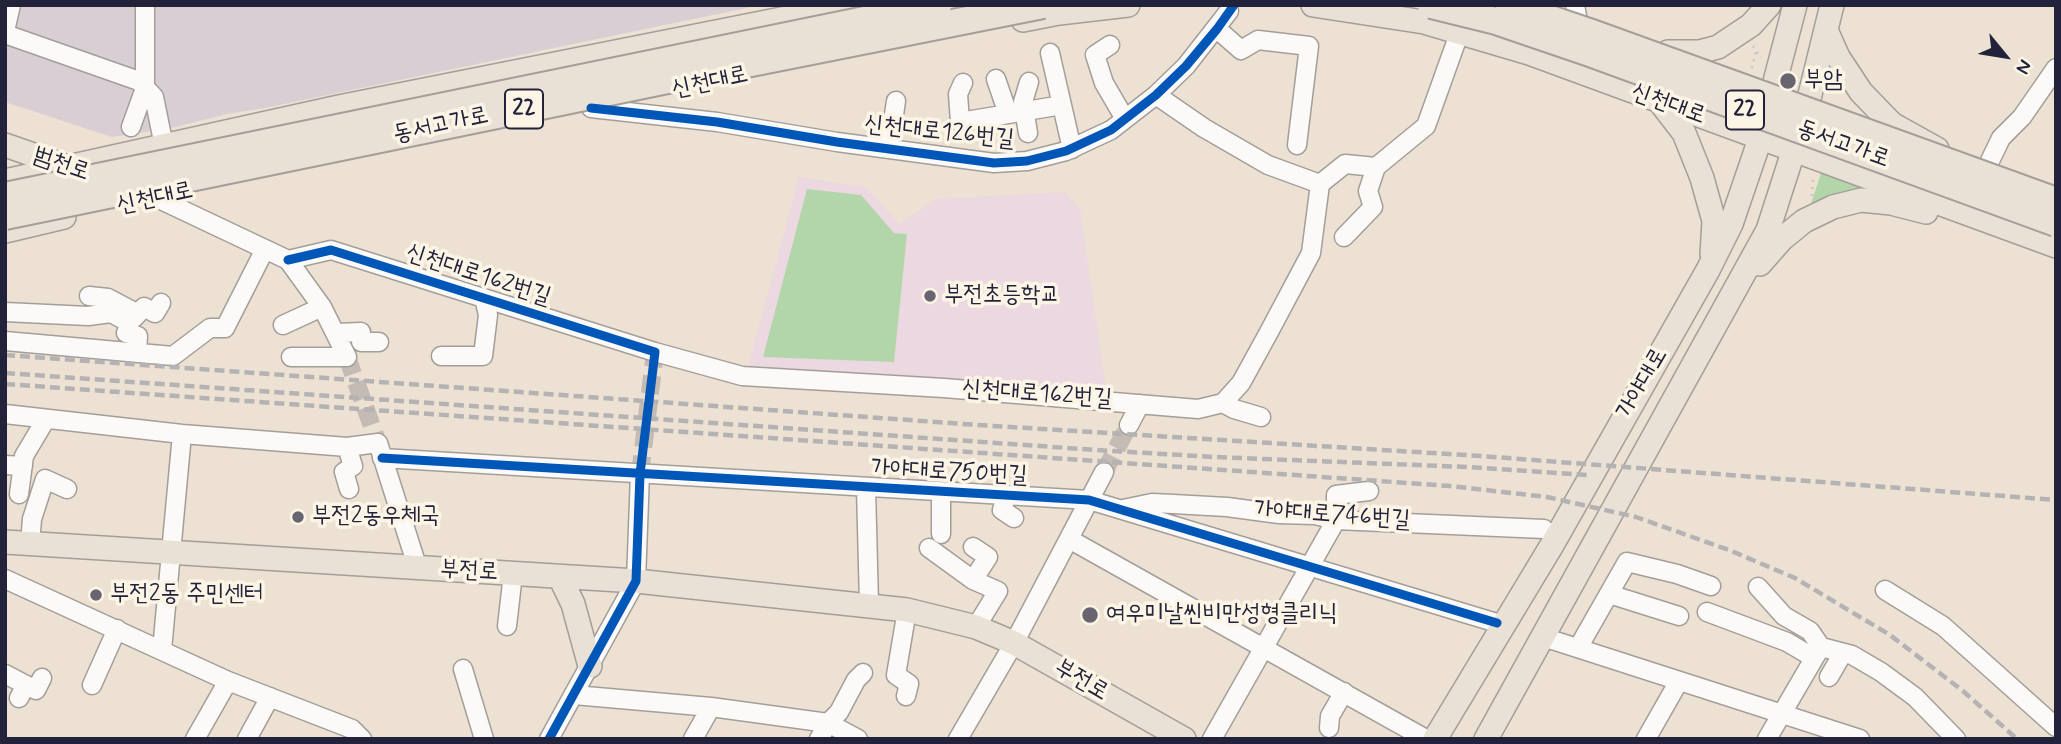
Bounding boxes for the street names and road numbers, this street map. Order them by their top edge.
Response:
street label: 신천대로 [669,61,751,105]
street label: 신천대로 [1627,78,1709,132]
road number: 22 [505,90,543,128]
road number: 22 [1726,90,1764,130]
street label: 동서고가로 [391,102,491,150]
street label: 신천대로126번길 [863,111,1015,155]
street label: 동서고가로 [1793,115,1893,175]
street label: 범천로 [29,142,93,188]
street label: 신천대로 [114,177,196,221]
street label: 신천대로162번길 [402,239,554,313]
street label: 가야대로 [1611,343,1675,425]
street label: 신천대로162번길 [961,375,1113,415]
street label: 가야대로750번길 [870,455,1028,491]
street label: 가야대로746번길 [1253,496,1411,536]
street label: 부전로 [439,556,499,588]
street label: 부전로 [1049,654,1113,708]

